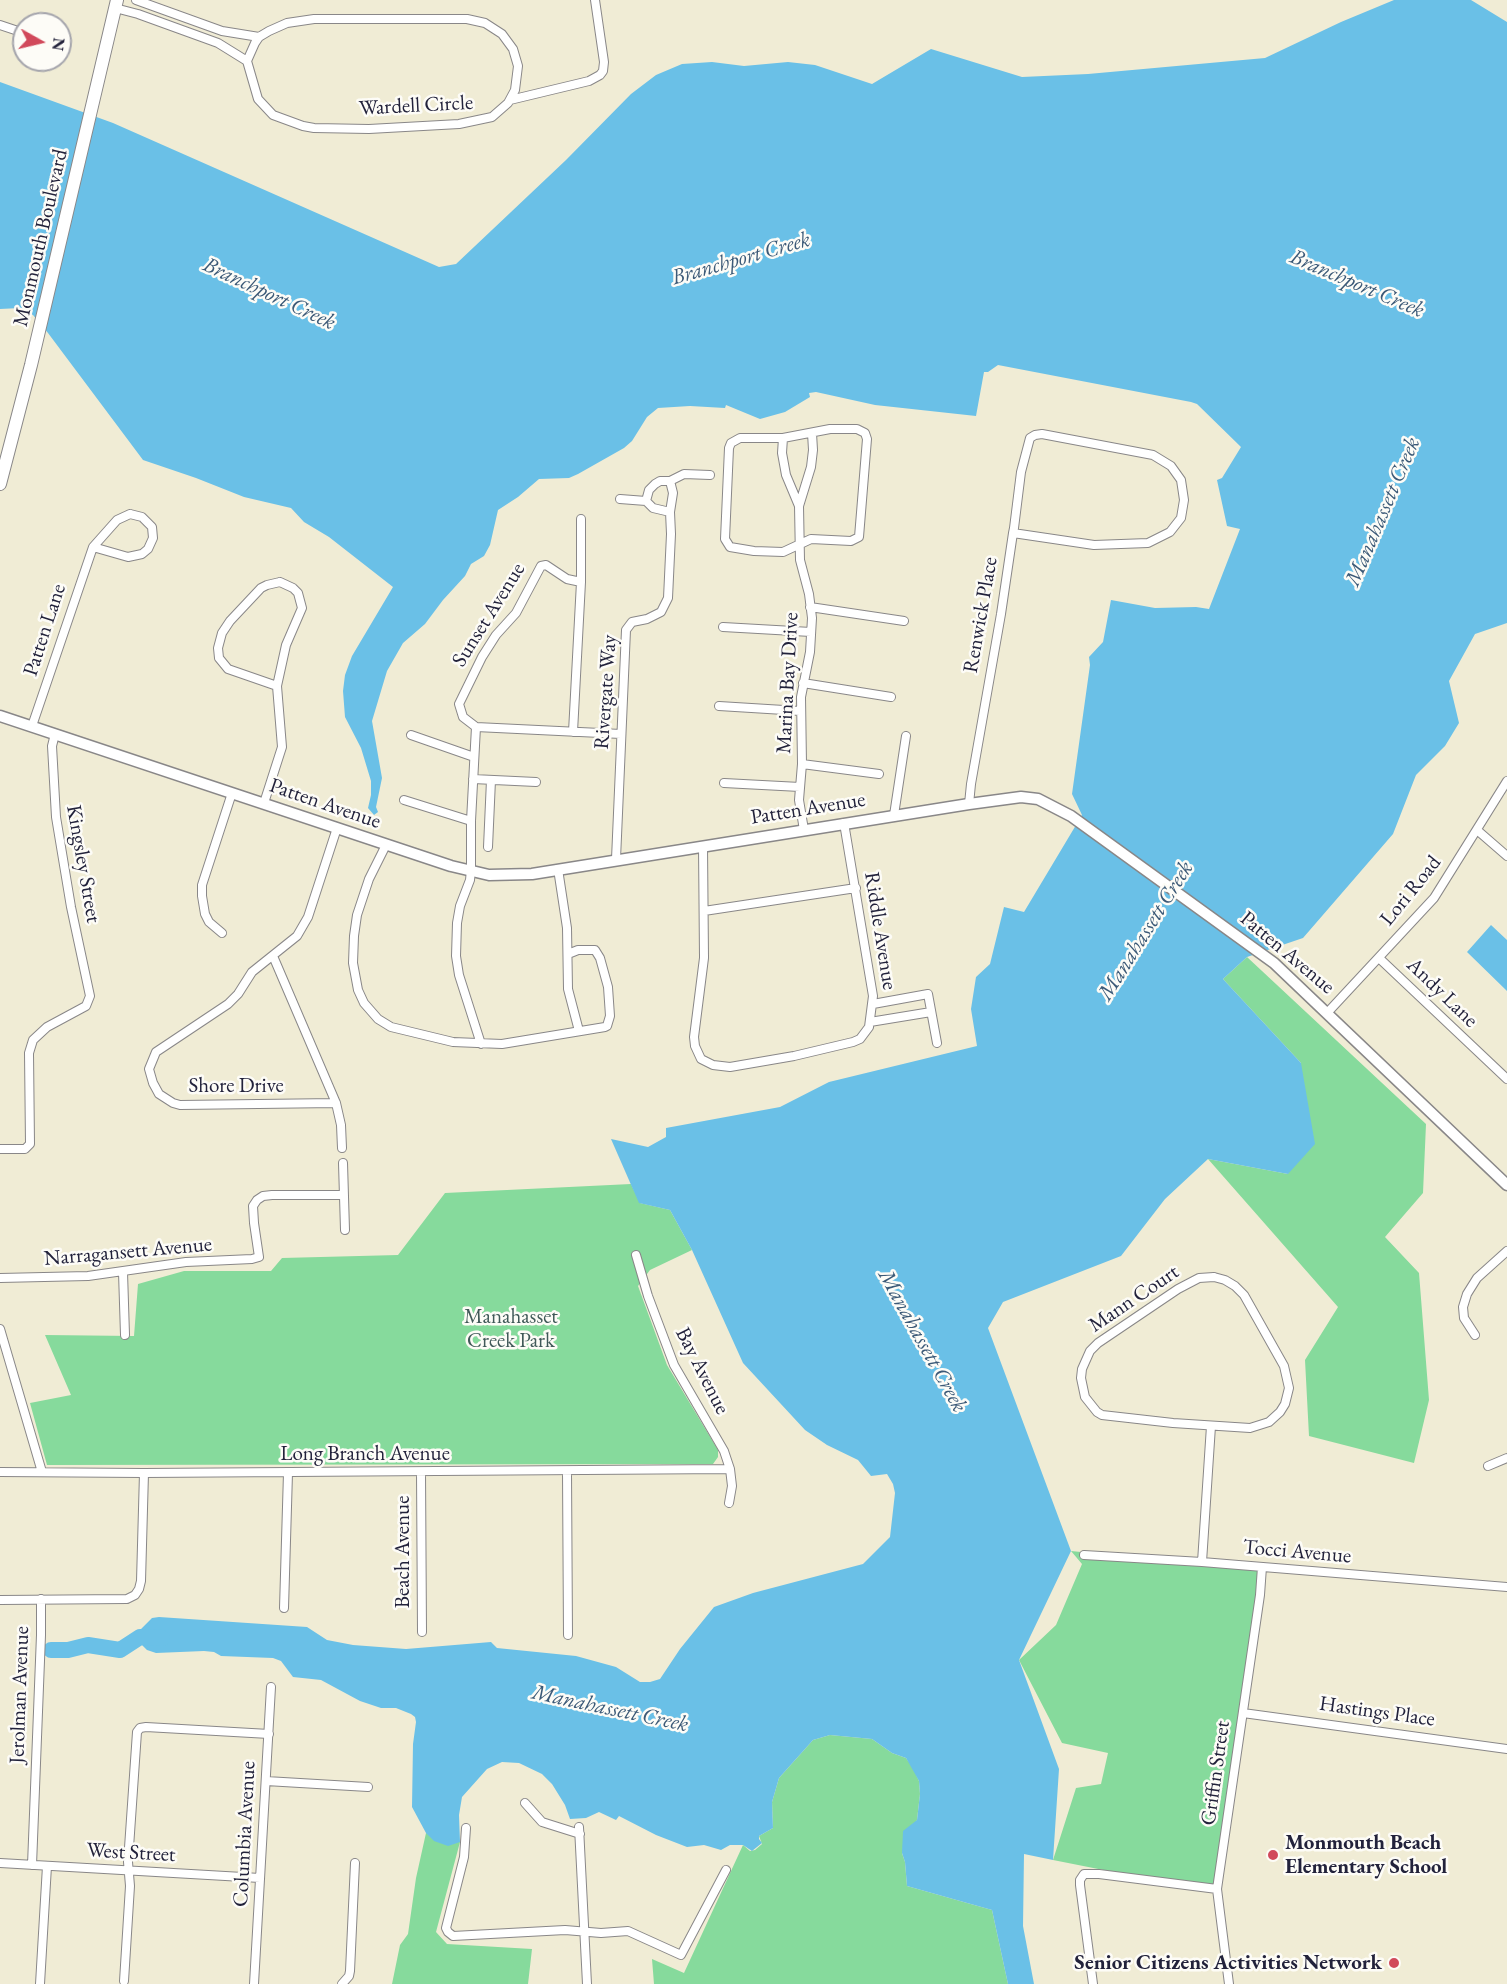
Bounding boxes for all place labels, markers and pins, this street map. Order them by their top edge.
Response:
place label: Monmouth Beach Elementary School [1285,1830,1447,1880]
marker: Monmouth Beach Elementary School [1266,1848,1280,1862]
place label: Senior Citizens Activities Network [1074,1950,1382,1976]
marker: Senior Citizens Activities Network [1387,1956,1401,1970]

